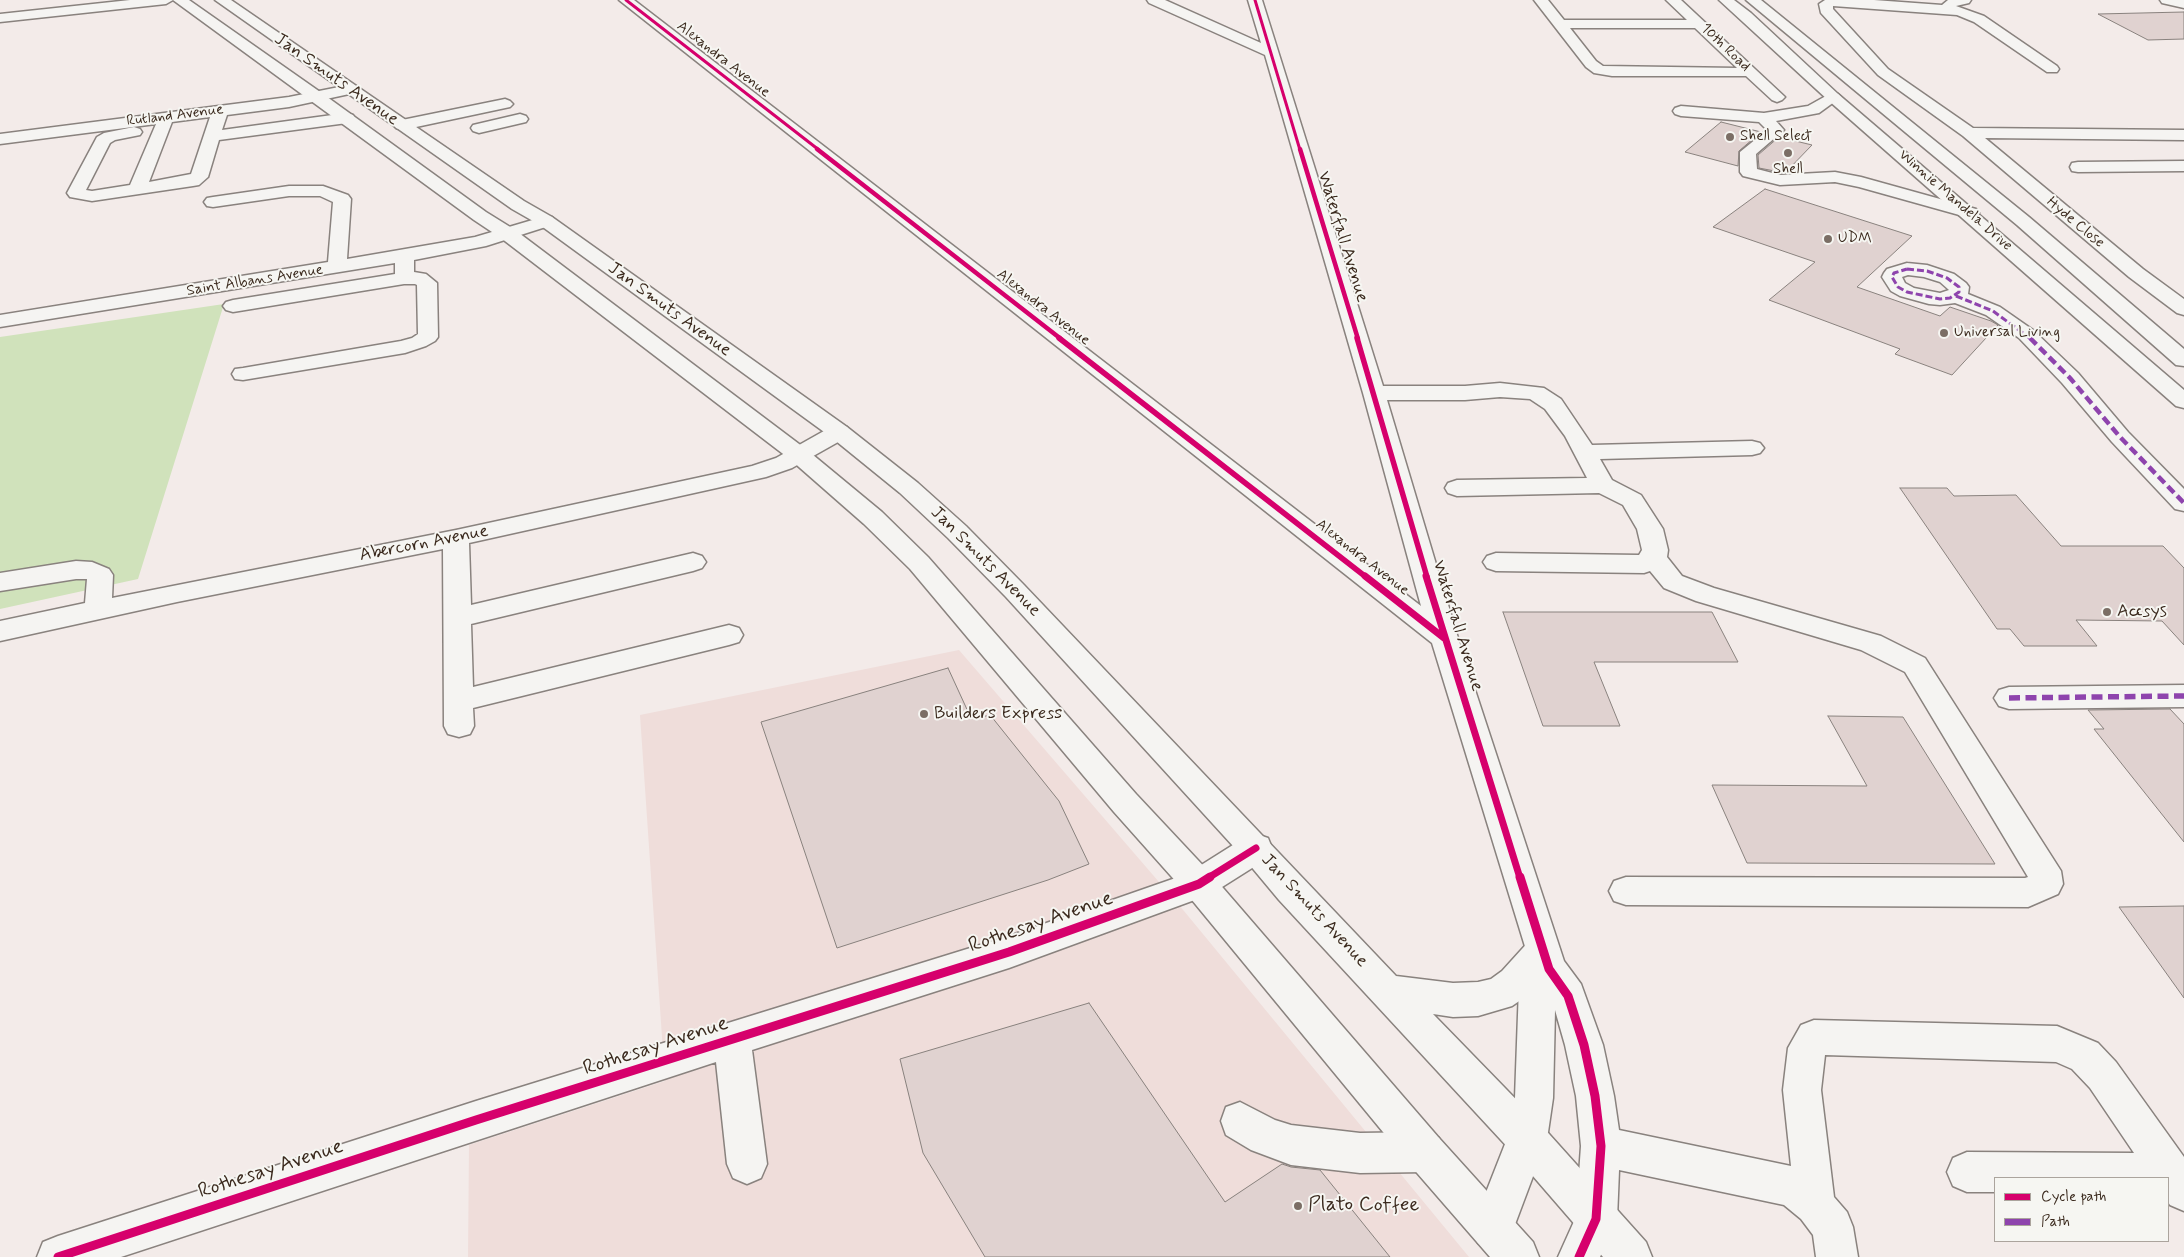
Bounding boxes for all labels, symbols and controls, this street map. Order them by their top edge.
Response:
street label: Alexandra Avenue [673,18,773,102]
street label: 10th Road [1696,20,1754,76]
street label: Jan Smuts Avenue [270,29,402,131]
street label: Rutland Avenue [126,101,224,131]
place label: Shell Select [1740,128,1812,146]
marker: Shell Select [1724,131,1736,143]
marker: Shell [1782,147,1794,159]
street label: Winnie Mandela Drive [1894,147,2016,255]
place label: Shell [1773,161,1803,179]
street label: Waterfall Avenue [1312,169,1372,305]
street label: Hyde Close [2042,194,2108,252]
place label: UDM [1838,230,1872,248]
marker: UDM [1822,233,1834,245]
street label: Jan Smuts Avenue [603,258,735,362]
street label: Saint Albans Avenue [185,261,325,301]
street label: Alexandra Avenue [993,266,1093,350]
place label: Universal Living [1954,324,2060,342]
marker: Universal Living [1938,327,1950,339]
street label: Jan Smuts Avenue [925,502,1045,622]
street label: Alexandra Avenue [1312,516,1412,600]
street label: Abercorn Avenue [358,521,490,567]
street label: Waterfall Avenue [1427,558,1487,694]
place label: Accsys [2117,601,2167,623]
marker: Accsys [2101,606,2113,618]
place label: Builders Express [934,703,1062,725]
marker: Builders Express [918,708,930,720]
street label: Jan Smuts Avenue [1256,850,1372,972]
street label: Rothesay Avenue [966,887,1116,959]
street label: Rothesay Avenue [580,1012,732,1082]
street label: Rothesay Avenue [195,1135,347,1205]
legend [1994,1177,2169,1242]
text: Cycle path [2041,1187,2106,1207]
place label: Plato Coffee [1308,1193,1419,1219]
marker: Plato Coffee [1292,1200,1304,1212]
text: Path [2041,1212,2070,1232]

